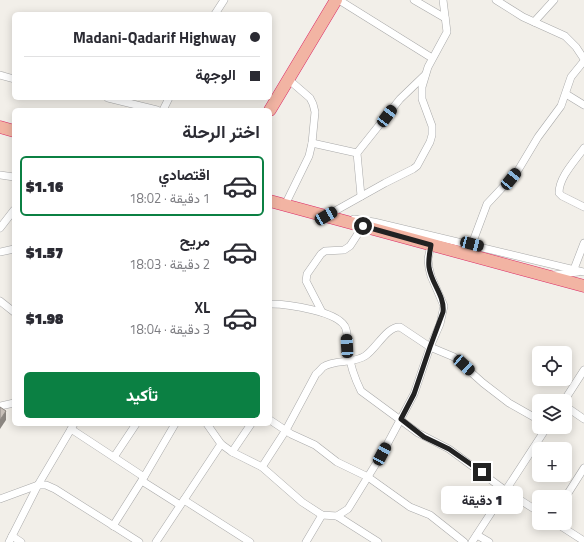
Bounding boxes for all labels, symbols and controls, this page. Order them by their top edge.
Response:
text: Madani-Qadarif Highway [73,26,236,49]
text: الوجهة [195,63,236,86]
car [375,103,399,129]
text: اختر الرحلة [182,118,260,145]
text: اقتصادي [158,163,210,186]
car [499,166,523,192]
icon: car [222,168,258,204]
text: $1.16 [26,175,63,198]
text: 1 دقيقة · 18:02 [129,188,210,208]
car [313,205,339,227]
route start [354,217,372,235]
text: مريح [180,229,210,252]
icon: car [222,234,258,270]
car [459,235,485,253]
text: $1.57 [26,241,63,264]
text: 2 دقيقة · 18:03 [129,254,210,274]
text: XL [194,296,210,319]
icon: car [222,300,258,336]
text: $1.98 [26,307,63,330]
text: 3 دقيقة · 18:04 [129,319,210,339]
car [340,334,354,358]
map controls [532,346,572,530]
button: locate [532,346,572,386]
car [451,353,477,377]
button: تأكيد [24,372,260,418]
button: layers [532,394,572,434]
car [371,441,393,467]
button: + [532,442,572,482]
route end [473,463,491,481]
callout: 1 دقيقة [441,486,523,514]
text: 1 دقيقة [462,490,502,510]
button: − [532,490,572,530]

